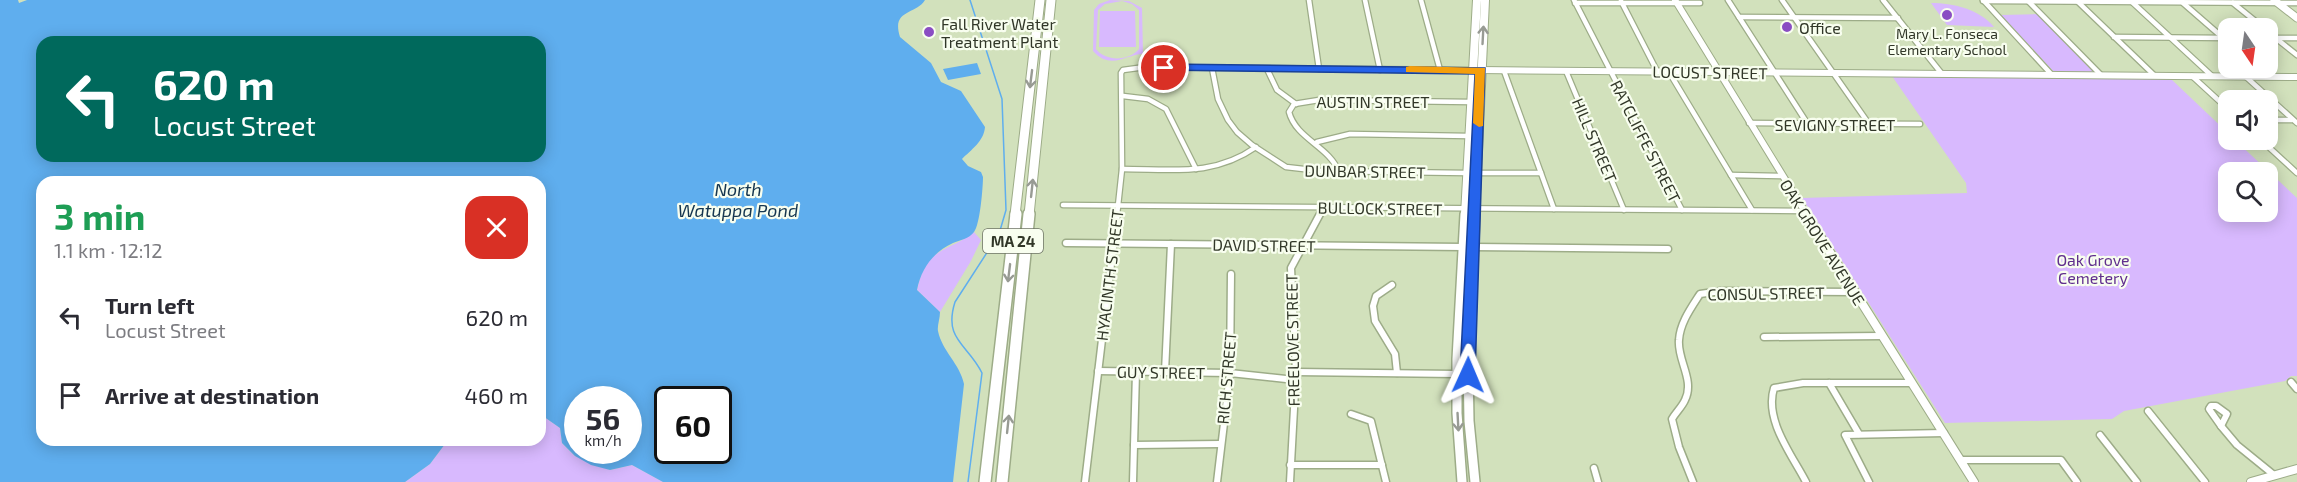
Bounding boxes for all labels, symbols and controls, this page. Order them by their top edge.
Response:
marker: Mary L. Fonseca Elementary School [1940,8,1954,22]
place label: Fall River Water Treatment Plant [941,14,1058,51]
place label: Office [1799,18,1841,37]
north arrow [2218,18,2278,78]
map controls [2218,18,2278,222]
marker: Office [1780,20,1794,34]
marker: Fall River Water Treatment Plant [922,25,936,39]
place label: Mary L. Fonseca Elementary School [1887,25,2007,58]
one-way arrow [1478,26,1489,46]
pin [1138,42,1189,93]
icon: arrive [1147,51,1180,84]
text: 620 m [153,58,275,108]
icon: left [54,60,132,138]
street label: LOCUST STREET [1652,61,1768,83]
one-way arrow [1025,69,1036,88]
street label: RATCLIFFE STREET [1607,77,1685,205]
button: sound [2218,90,2278,150]
street label: AUSTIN STREET [1316,92,1430,111]
street label: HILL STREET [1569,95,1621,185]
text: Locust Street [153,109,316,141]
street label: SEVIGNY STREET [1775,115,1895,134]
street label: DUNBAR STREET [1304,160,1426,182]
button: search [2218,162,2278,222]
street label: OAK GROVE AVENUE [1777,176,1869,308]
water label: North Watuppa Pond [678,178,798,221]
one-way arrow [1027,179,1038,198]
text: 3 min [54,194,145,237]
button: close [465,196,528,259]
street label: BULLOCK STREET [1317,197,1443,219]
street label: HYACINTH STREET [1092,208,1126,342]
road number: MA 24 [983,229,1043,253]
street label: DAVID STREET [1212,235,1316,255]
text: 1.1 km · 12:12 [54,238,163,262]
park label: Oak Grove Cemetery [2056,250,2130,287]
one-way arrow [1003,262,1014,282]
street label: FREELOVE STREET [1281,274,1303,406]
street label: CONSUL STREET [1707,282,1825,304]
text: Turn left [105,292,194,318]
icon: left [54,301,87,334]
text: 620 m [466,304,528,330]
text: Locust Street [105,318,226,342]
street label: RICH STREET [1212,331,1240,425]
position arrow [1436,343,1500,407]
street label: GUY STREET [1117,362,1205,382]
icon: arrive [54,379,87,412]
text: Arrive at destination [105,382,319,408]
text: 460 m [464,382,528,408]
speed limit sign: 60 [654,386,732,464]
text: 56 [586,400,620,436]
one-way arrow [1452,412,1463,432]
one-way arrow [1003,414,1014,434]
text: km/h [584,431,622,449]

